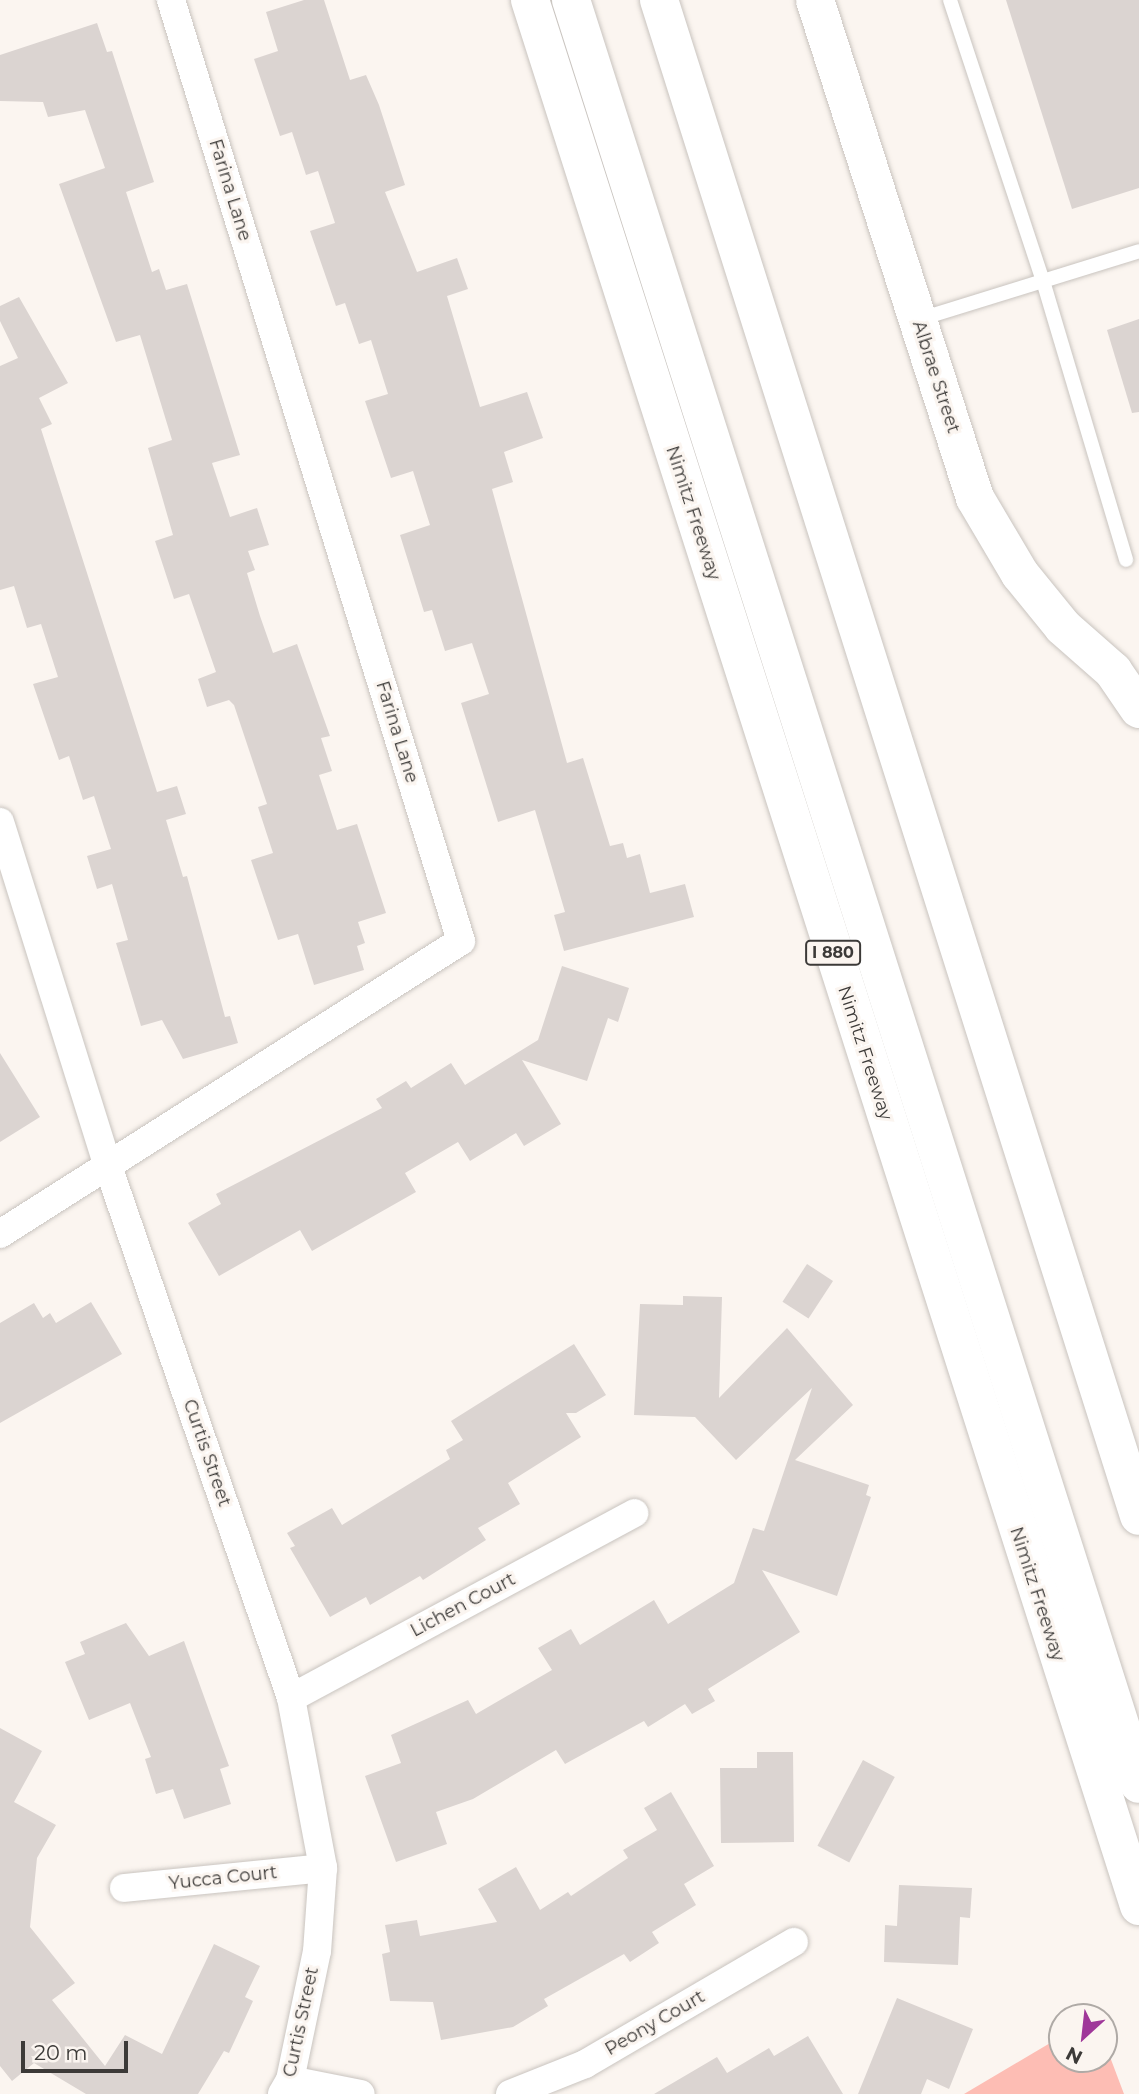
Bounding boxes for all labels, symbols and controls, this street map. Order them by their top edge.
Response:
street label: Farina Lane [204,136,256,244]
street label: Albrae Street [908,318,964,436]
street label: Nimitz Freeway [661,443,725,583]
street label: Farina Lane [371,678,423,786]
road number: I 880 [805,940,861,965]
street label: Nimitz Freeway [833,983,897,1123]
street label: Curtis Street [179,1396,235,1510]
street label: Nimitz Freeway [1005,1524,1069,1664]
street label: Lichen Court [407,1568,519,1642]
street label: Yucca Court [168,1862,278,1894]
street label: Curtis Street [279,1965,323,2079]
street label: Peony Court [601,1986,709,2060]
north arrow [1048,2003,1118,2073]
scale bar [24,2028,131,2072]
text: 20 m [34,2040,88,2065]
text: N [1062,2042,1086,2069]

